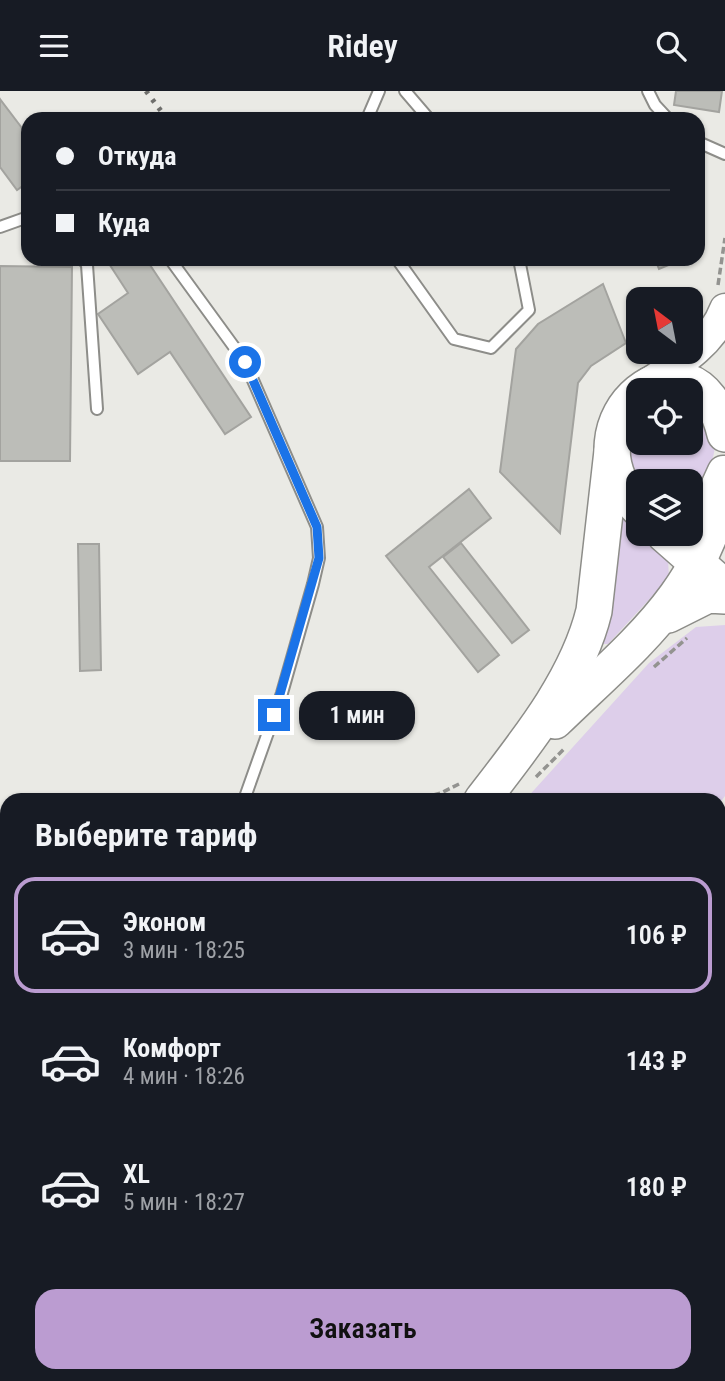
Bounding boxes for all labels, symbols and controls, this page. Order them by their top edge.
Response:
icon: menu [35,27,73,65]
text: Ridey [327,27,398,65]
icon: search [652,27,690,65]
text: Откуда [98,141,176,171]
text: Куда [98,208,150,238]
north arrow [626,287,704,364]
map controls [626,287,703,546]
route start [229,346,261,378]
button: locate [626,378,703,455]
button: layers [626,469,703,546]
callout: 1 мин [298,691,414,739]
route end [258,699,290,731]
text: 1 мин [329,702,385,729]
text: Выберите тариф [35,816,257,854]
icon: car [39,904,102,967]
text: Эконом [123,907,206,937]
text: 106 ₽ [626,920,687,950]
text: 3 мин · 18:25 [123,937,245,964]
icon: car [39,1030,102,1093]
text: Комфорт [123,1033,221,1063]
text: 143 ₽ [626,1046,687,1076]
text: 4 мин · 18:26 [123,1063,245,1090]
icon: car [39,1156,102,1219]
text: XL [123,1159,150,1189]
text: 180 ₽ [626,1172,687,1202]
text: 5 мин · 18:27 [123,1189,245,1216]
button: Заказать [35,1289,691,1369]

